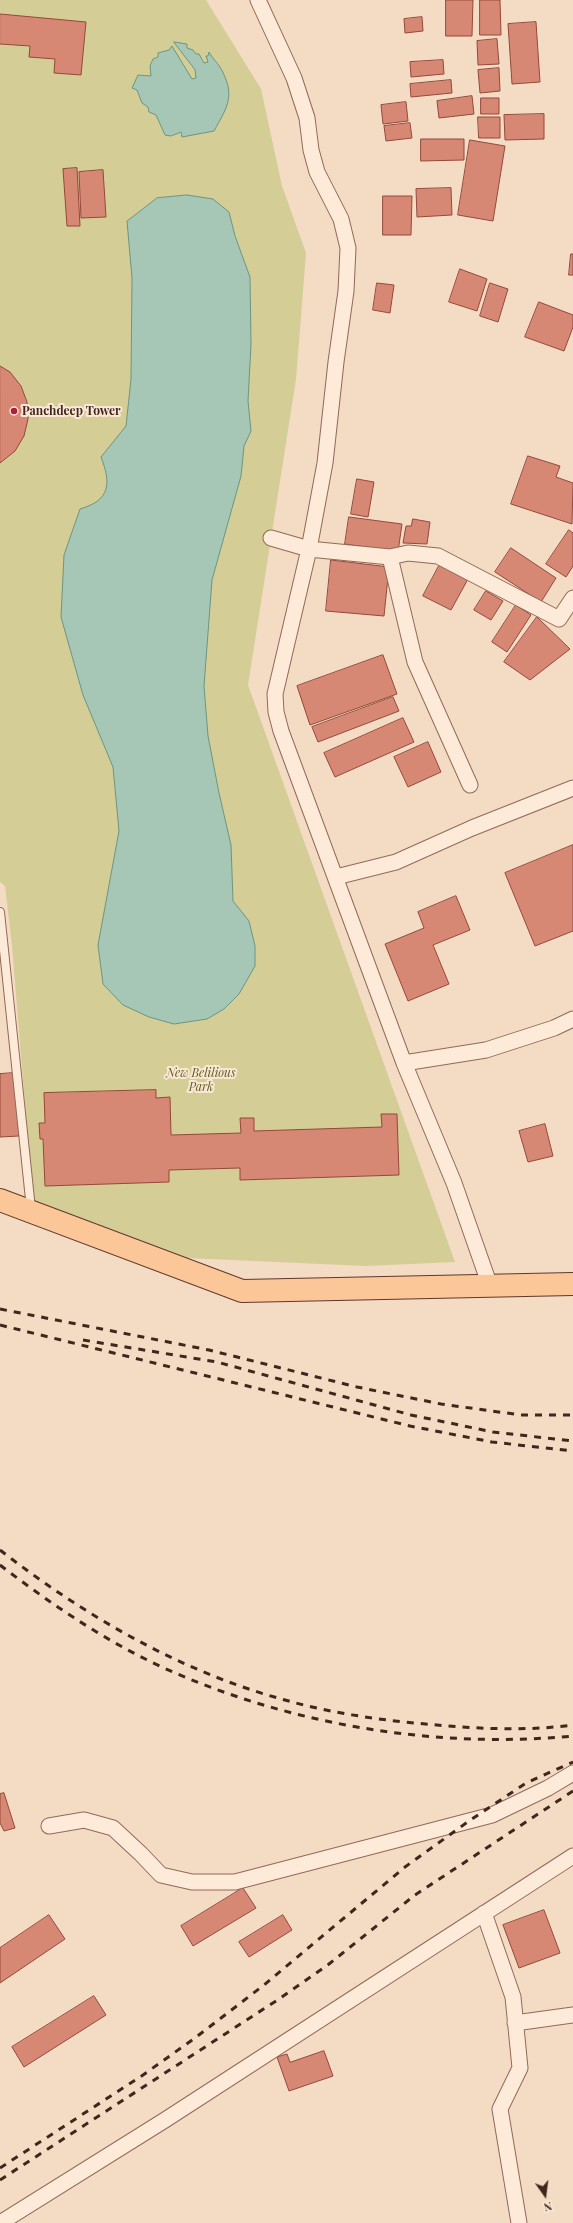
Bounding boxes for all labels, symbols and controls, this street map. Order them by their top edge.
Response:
place label: Panchdeep Tower [22,404,121,418]
marker: Panchdeep Tower [9,406,19,416]
park label: New Belilious Park [167,1066,235,1094]
north arrow [525,2175,565,2215]
text: N [542,2199,554,2215]

